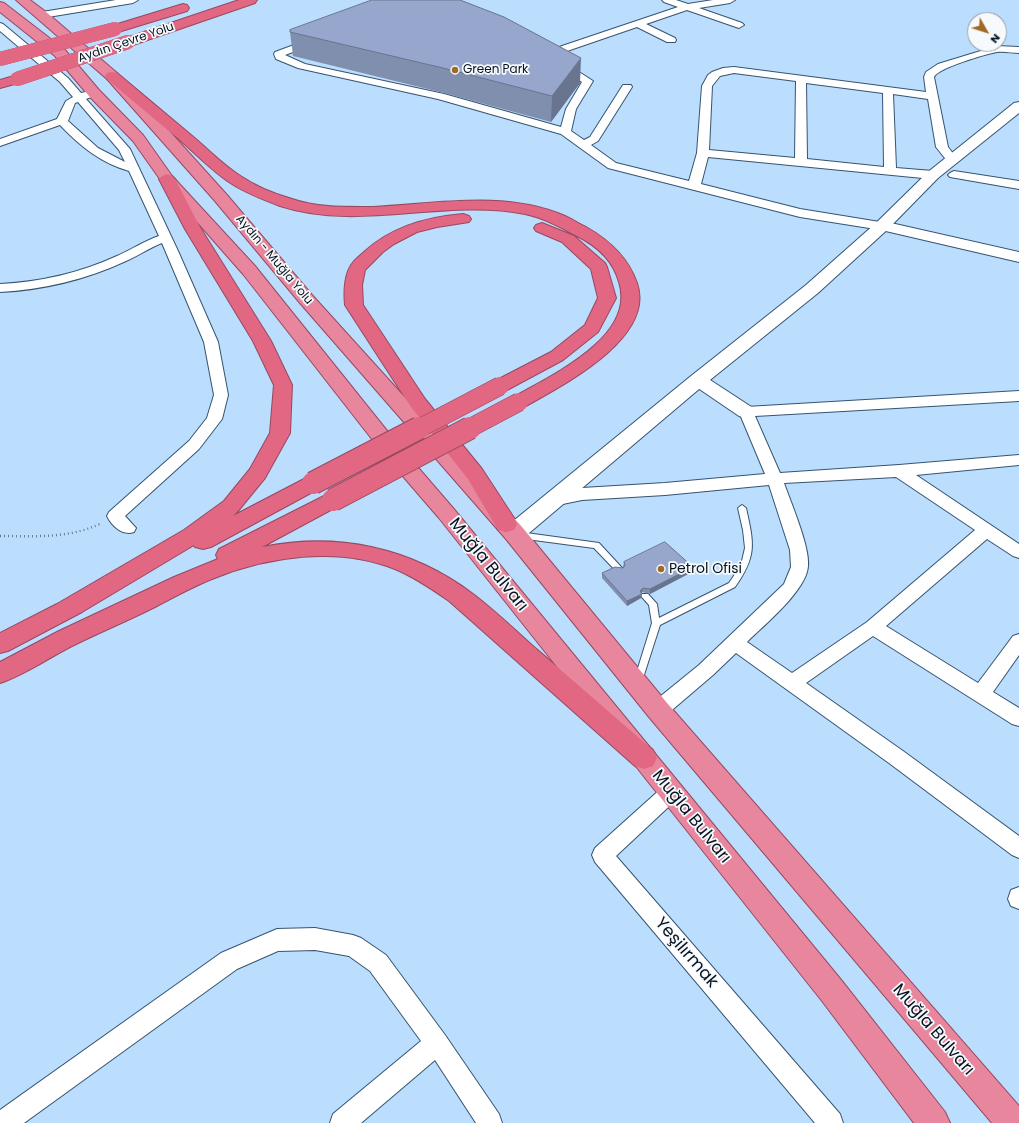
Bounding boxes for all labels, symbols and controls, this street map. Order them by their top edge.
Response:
north arrow [967,12,1007,52]
street label: Aydın Çevre Yolu [76,20,176,66]
text: N [987,31,1004,47]
place label: Green Park [463,63,528,77]
marker: Green Park [450,65,460,75]
street label: Aydın - Muğla Yolu [232,212,316,308]
street label: Muğla Bulvarı [444,514,532,616]
place label: Petrol Ofisi [669,561,742,577]
marker: Petrol Ofisi [656,564,666,574]
street label: Muğla Bulvarı [647,766,735,868]
street label: Yeşilırmak [650,914,722,992]
street label: Muğla Bulvarı [888,980,978,1080]

